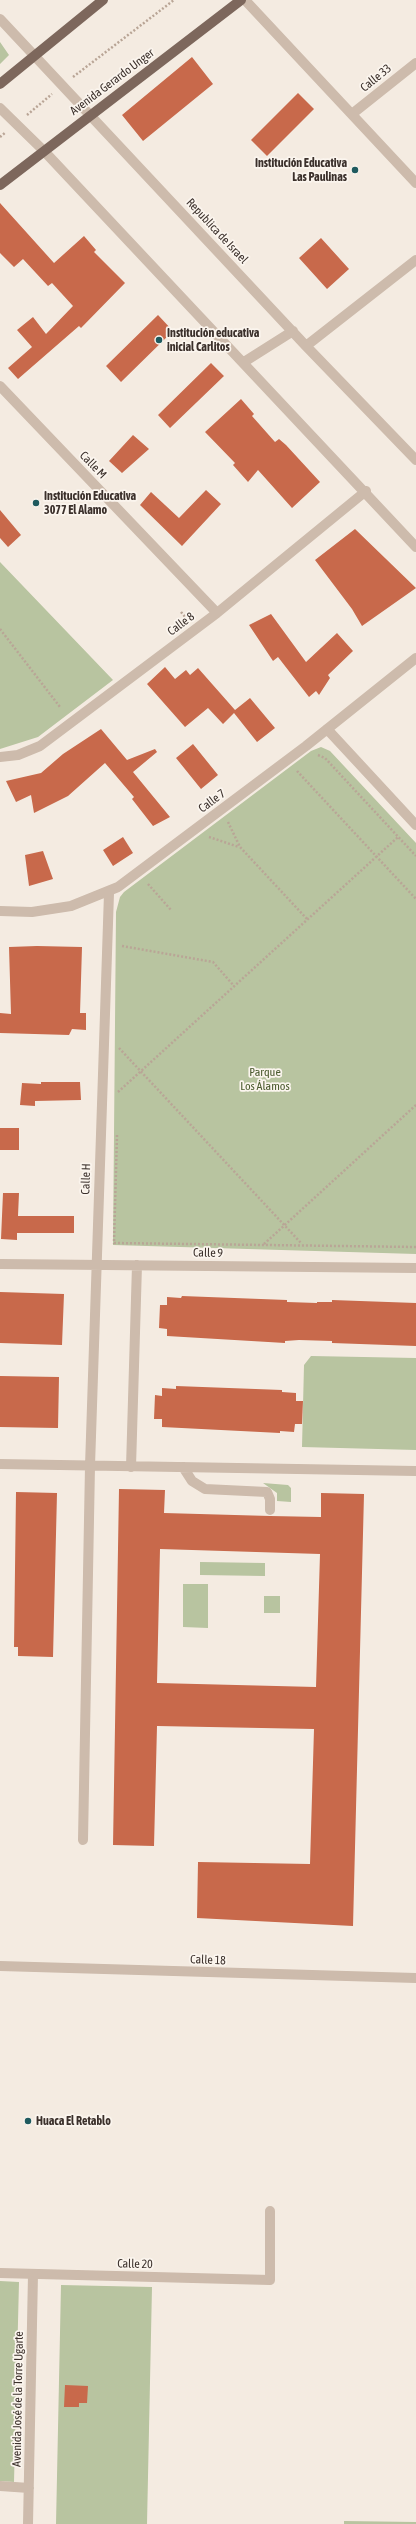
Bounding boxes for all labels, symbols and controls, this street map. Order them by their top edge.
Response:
street label: Avenida Gerardo Unger [67,46,157,118]
street label: Calle 33 [358,61,394,95]
place label: Institución Educativa Las Paulinas [255,156,347,184]
marker: Institución Educativa Las Paulinas [350,165,360,175]
street label: Republica de Israel [183,195,251,267]
place label: Institución educativa inicial Carlitos [167,326,259,354]
marker: Institución educativa inicial Carlitos [154,335,164,345]
street label: Calle M [77,448,109,482]
place label: Institución Educativa 3077 El Alamo [44,489,136,517]
marker: Institución Educativa 3077 El Alamo [31,498,41,508]
street label: Calle 8 [165,609,197,639]
street label: Calle 7 [196,786,228,816]
park label: Parque Los Álamos [240,1065,290,1093]
street label: Calle H [78,1163,94,1195]
street label: Calle 9 [193,1246,223,1260]
street label: Calle 18 [190,1952,226,1968]
place label: Huaca El Retablo [36,2114,111,2128]
marker: Huaca El Retablo [23,2116,33,2126]
street label: Calle 20 [117,2256,153,2272]
street label: Avenida José de la Torre Ugarte [10,2331,26,2467]

